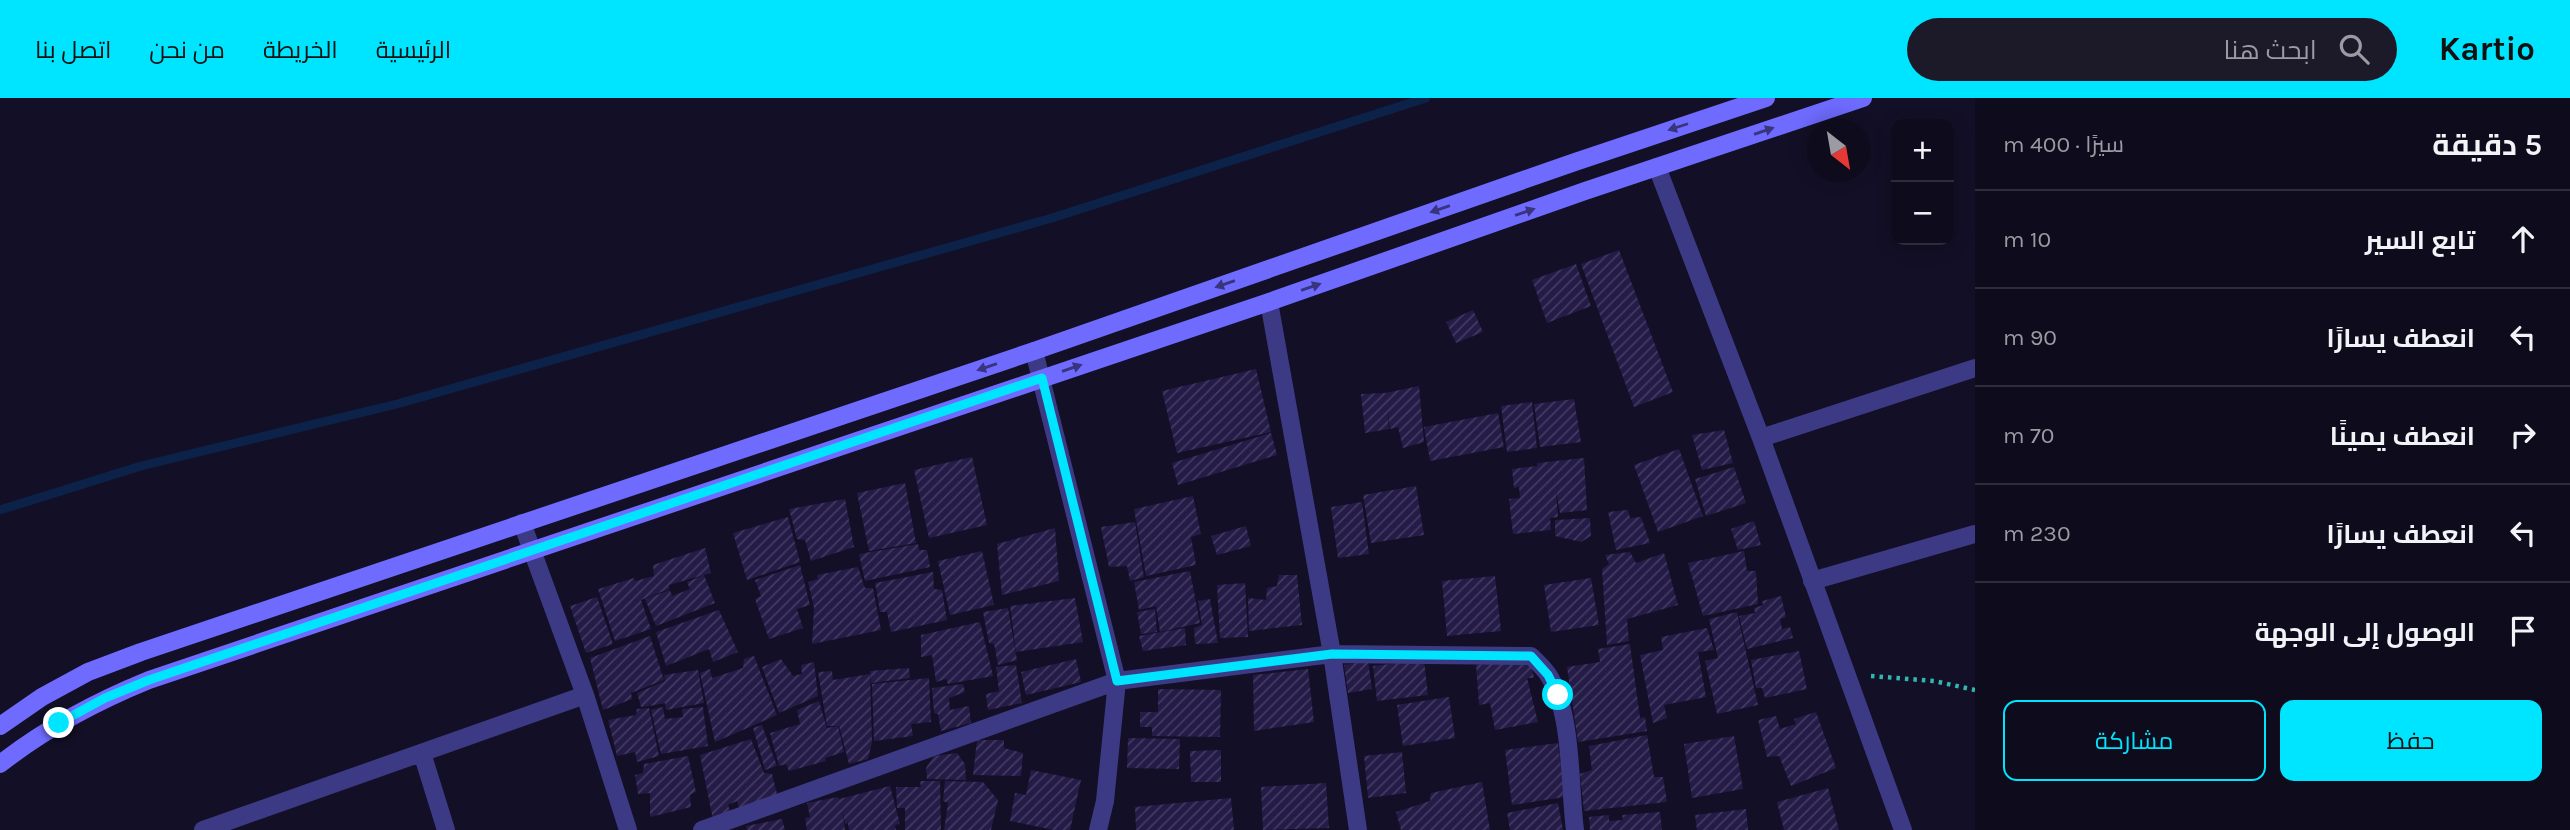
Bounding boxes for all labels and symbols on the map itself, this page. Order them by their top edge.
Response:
north arrow [1807,119,1870,182]
one-way arrow [1668,122,1689,133]
one-way arrow [1754,125,1775,136]
one-way arrow [1429,204,1450,215]
one-way arrow [1515,206,1536,217]
one-way arrow [1215,279,1236,290]
one-way arrow [1300,281,1321,292]
one-way arrow [977,362,998,373]
one-way arrow [1062,362,1083,373]
route start [1542,679,1573,710]
route end [43,707,74,738]

